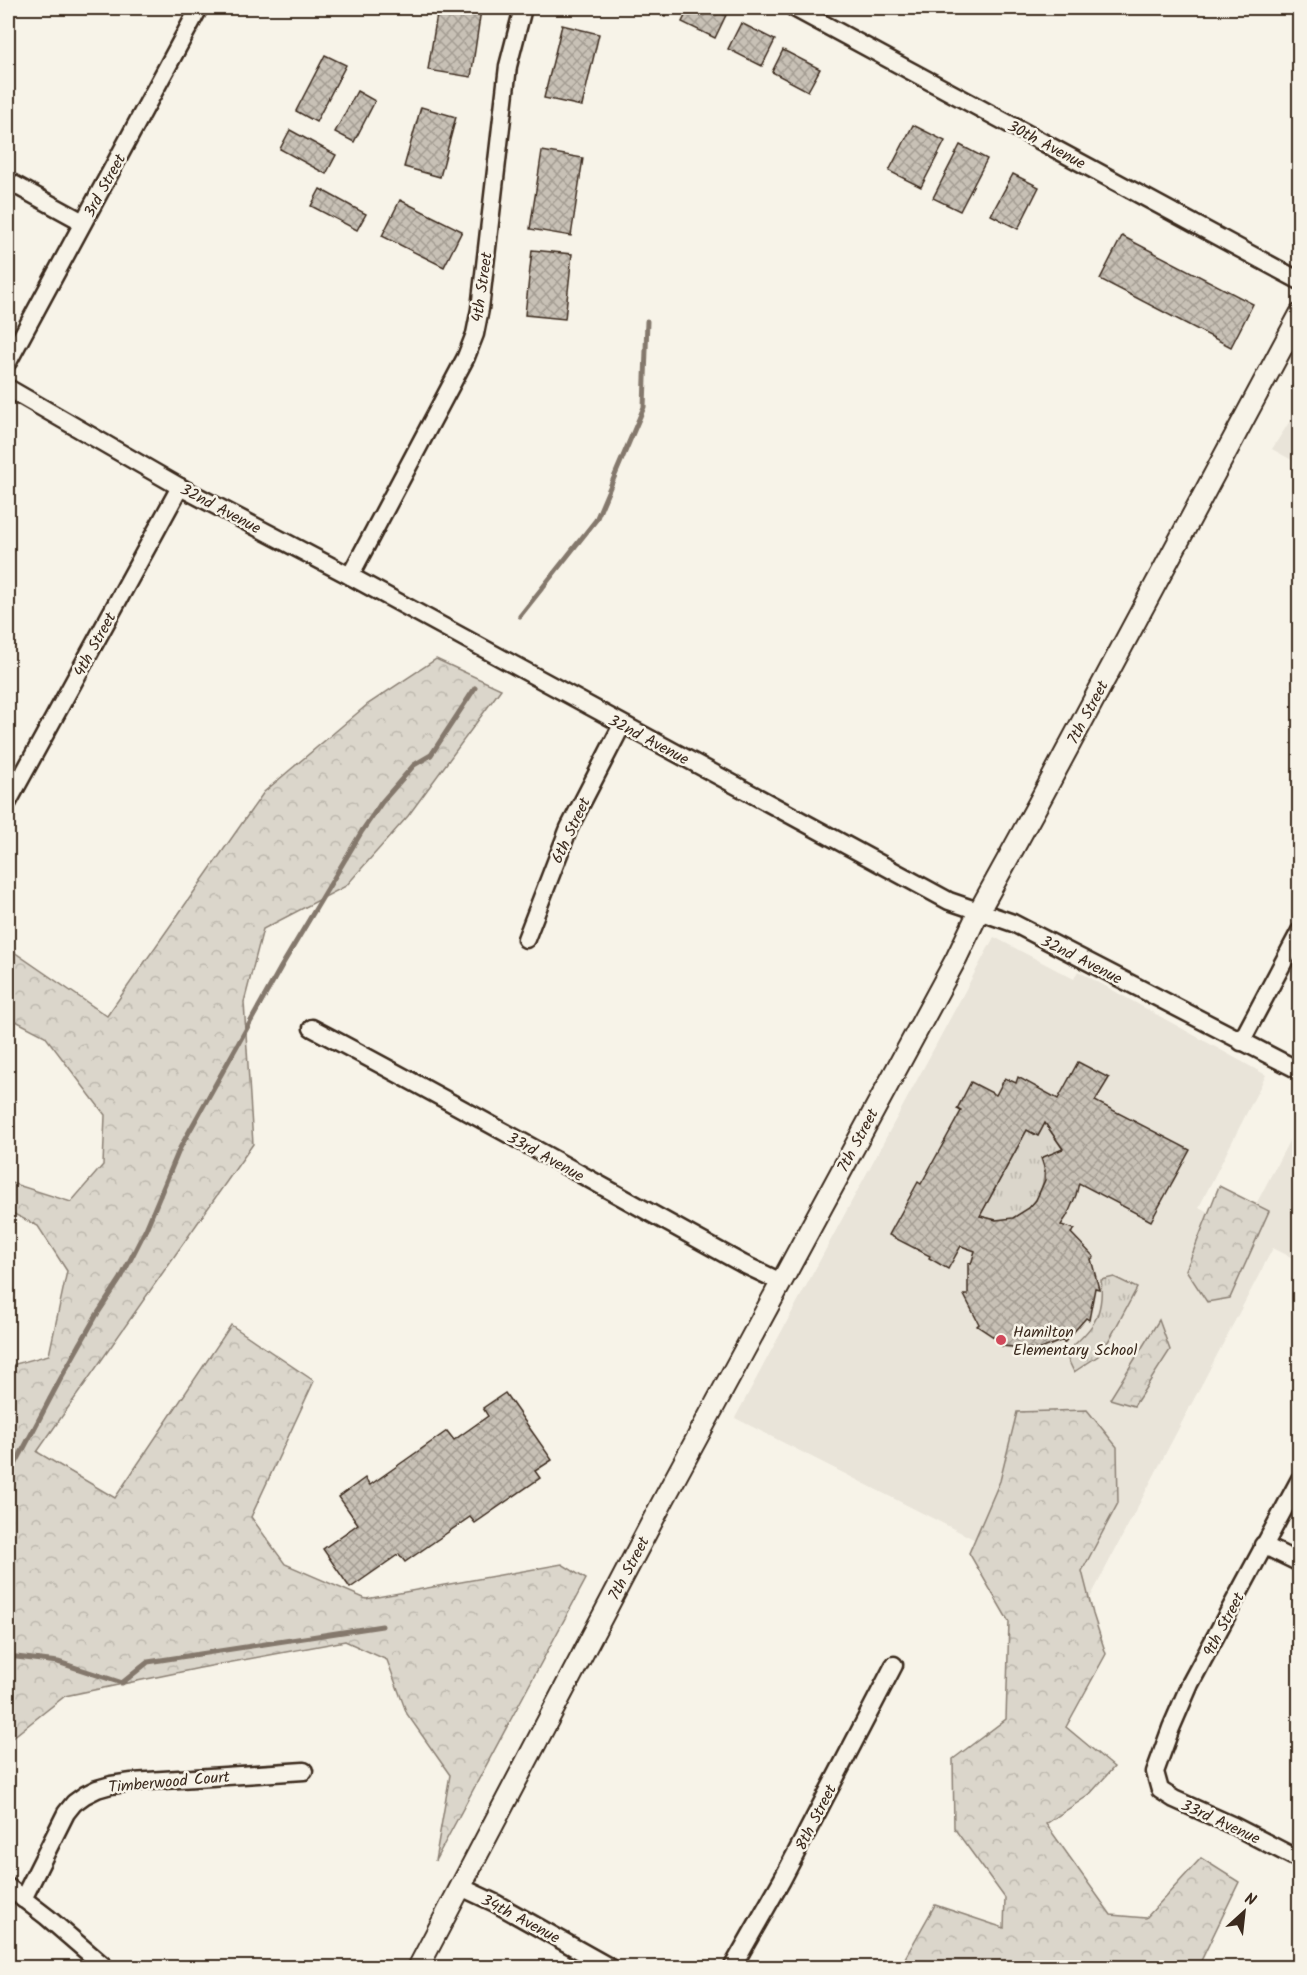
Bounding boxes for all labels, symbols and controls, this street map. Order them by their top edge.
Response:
street label: 30th Avenue [1003,114,1090,176]
street label: 3rd Street [78,149,133,222]
street label: 4th Street [465,250,500,324]
street label: 32nd Avenue [175,478,265,541]
street label: 4th Street [67,607,124,682]
street label: 7th Street [1061,676,1116,749]
street label: 32nd Avenue [603,709,693,772]
street label: 6th Street [545,793,598,868]
street label: 32nd Avenue [1036,929,1126,992]
street label: 7th Street [831,1104,886,1177]
street label: 33rd Avenue [502,1126,589,1189]
place label: Hamilton Elementary School [1013,1320,1138,1363]
marker: Hamilton Elementary School [994,1333,1008,1347]
street label: 7th Street [602,1532,657,1605]
street label: 9th Street [1197,1587,1252,1661]
street label: Timberwood Court [107,1765,232,1800]
street label: 8th Street [789,1779,844,1855]
street label: 33rd Avenue [1177,1793,1264,1852]
north arrow [1214,1882,1274,1942]
text: N [1240,1887,1260,1913]
street label: 34th Avenue [476,1888,564,1951]

